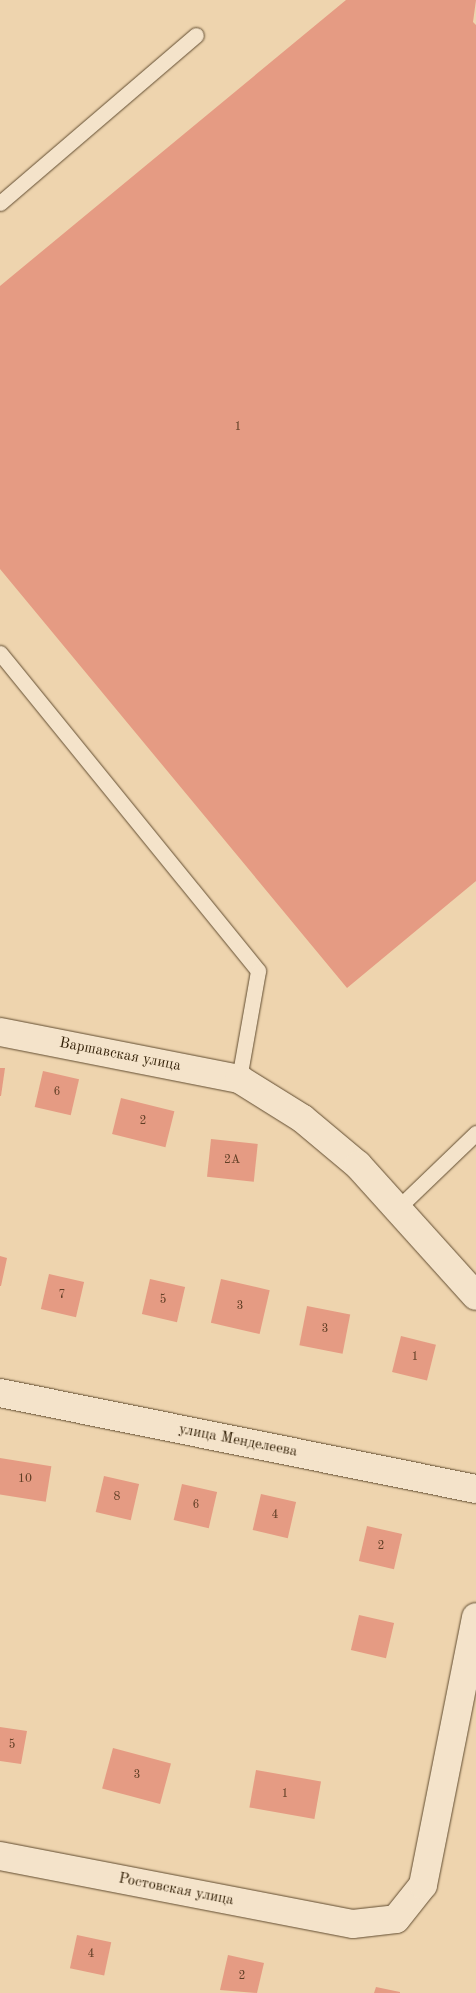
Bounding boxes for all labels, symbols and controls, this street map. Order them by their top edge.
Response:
house number: 1 [235,421,241,435]
street label: Варшавская улица [58,1034,182,1076]
house number: 6 [54,1086,60,1100]
house number: 2 [140,1115,146,1129]
house number: 2А [224,1154,240,1168]
house number: 7 [59,1289,65,1303]
house number: 5 [160,1294,166,1308]
house number: 3 [237,1300,243,1314]
house number: 3 [322,1323,328,1337]
house number: 1 [412,1351,418,1365]
street label: улица Менделеева [177,1421,299,1461]
house number: 10 [18,1473,32,1487]
house number: 8 [114,1491,120,1505]
house number: 6 [193,1499,199,1513]
house number: 4 [272,1509,278,1523]
house number: 2 [378,1540,384,1554]
house number: 5 [9,1739,15,1753]
house number: 3 [134,1769,140,1783]
house number: 1 [282,1788,288,1802]
street label: Ростовская улица [117,1870,235,1910]
house number: 4 [88,1948,94,1962]
house number: 2 [239,1970,245,1984]

